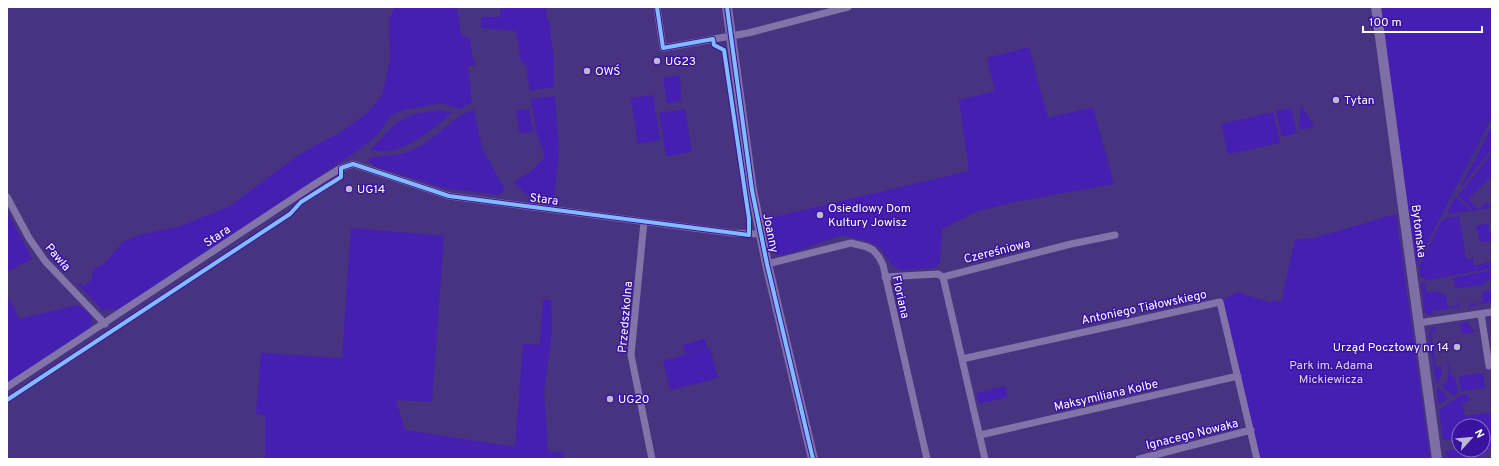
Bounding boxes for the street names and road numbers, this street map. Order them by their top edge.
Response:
street label: Stara [529,190,559,210]
street label: Bytomska [1407,204,1429,259]
street label: Joanny [758,212,782,254]
street label: Stara [201,222,234,251]
street label: Czereśniowa [962,236,1032,268]
street label: Pawła [41,240,74,275]
street label: Floriana [887,274,913,320]
street label: Przedszkolna [615,281,637,354]
street label: Antoniego Tiałowskiego [1080,287,1209,329]
street label: Maksymiliana Kolbe [1053,376,1160,416]
street label: Ignacego Nowaka [1144,416,1240,454]

